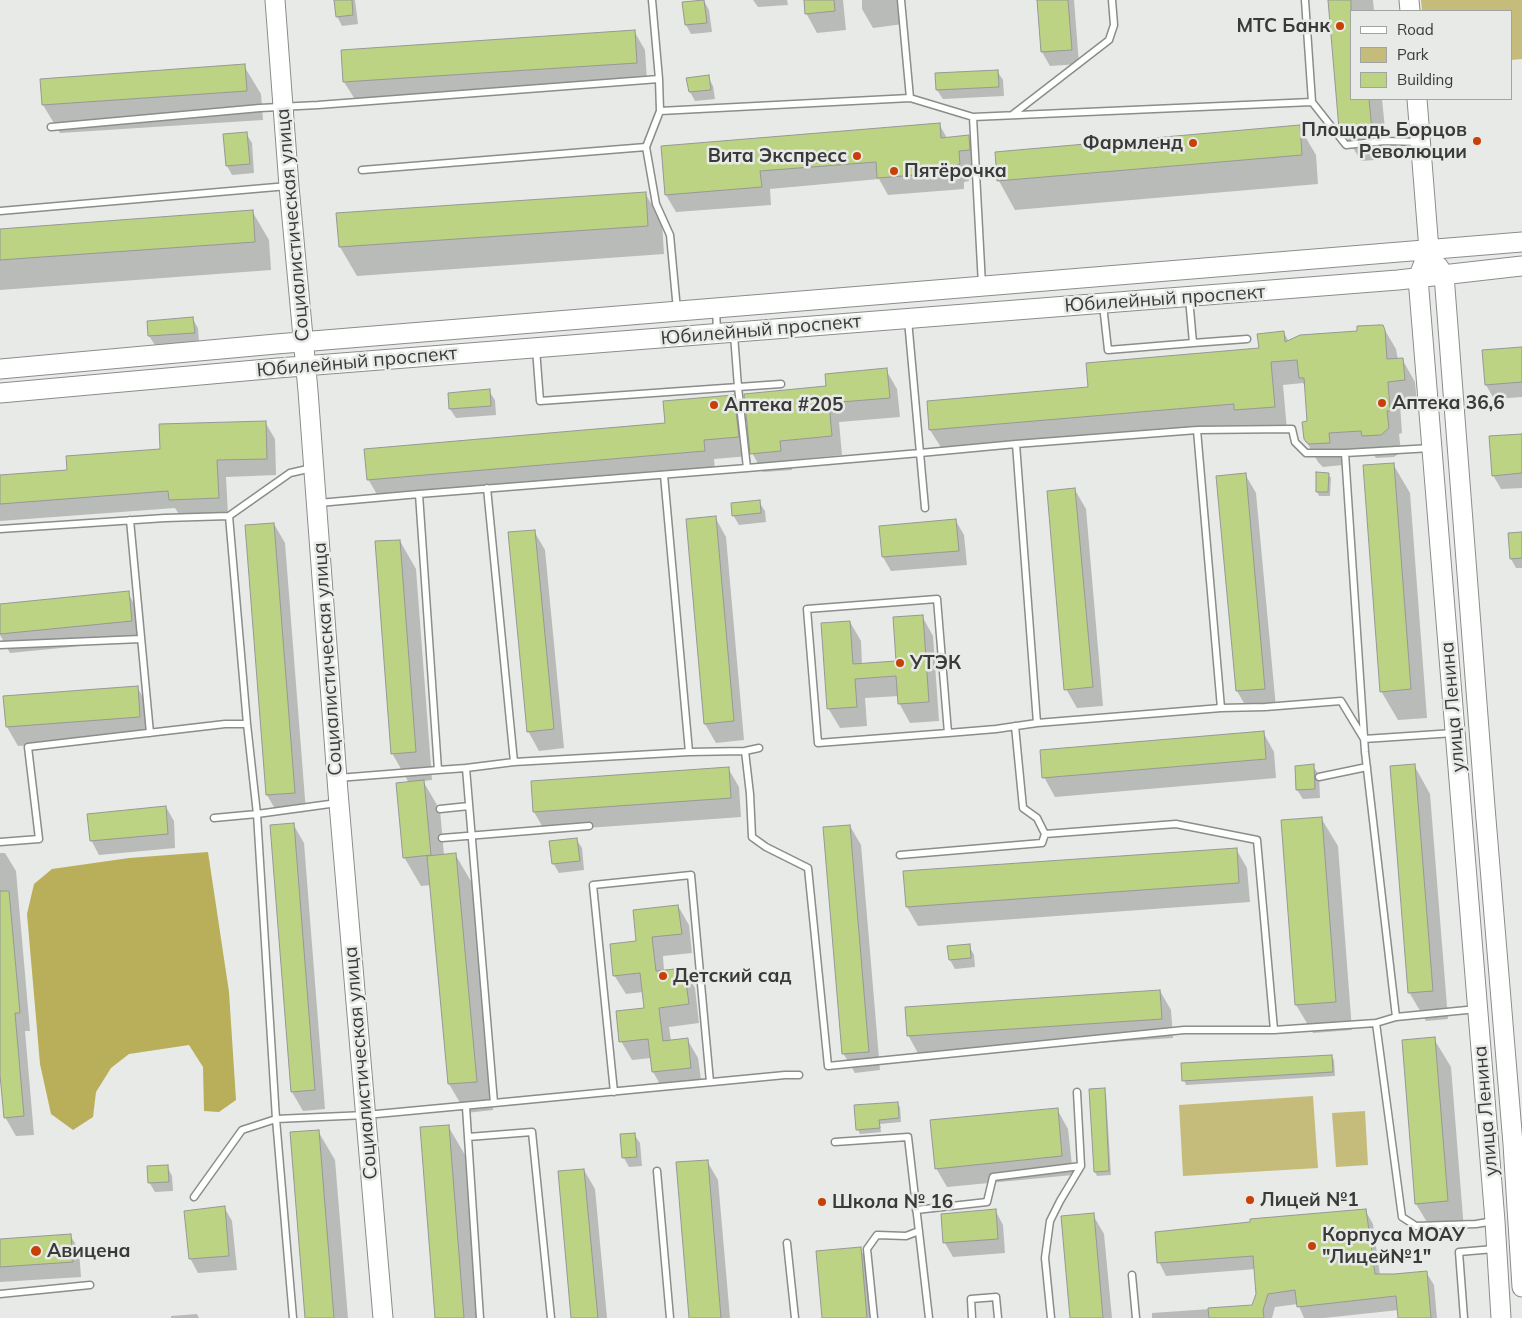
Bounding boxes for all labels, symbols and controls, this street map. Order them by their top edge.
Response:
legend [1350,10,1512,100]
place label: МТС Банк [1237,15,1330,37]
marker: МТС Банк [1334,20,1346,32]
text: Road [1397,20,1434,39]
text: Park [1397,45,1429,64]
text: Building [1397,70,1453,89]
street label: Социалистическая улица [271,108,315,342]
place label: Площадь Борцов Революции [1301,119,1467,163]
place label: Фармленд [1082,132,1183,154]
marker: Площадь Борцов Революции [1471,135,1483,147]
marker: Фармленд [1187,137,1199,149]
place label: Вита Экспресс [708,145,847,167]
marker: Вита Экспресс [851,150,863,162]
place label: Пятёрочка [904,160,1007,182]
marker: Пятёрочка [888,165,900,177]
street label: Юбилейный проспект [1064,281,1266,317]
street label: Юбилейный проспект [660,310,862,350]
street label: Юбилейный проспект [256,342,458,382]
place label: Аптека 36,6 [1392,392,1505,414]
place label: Аптека #205 [724,394,843,416]
marker: Аптека 36,6 [1376,397,1388,409]
marker: Аптека #205 [708,399,720,411]
street label: Социалистическая улица [308,542,348,776]
street label: улица Ленина [1436,641,1470,773]
place label: УТЭК [910,652,961,674]
marker: УТЭК [894,657,906,669]
street label: Социалистическая улица [339,946,383,1180]
place label: Детский сад [673,965,792,987]
marker: Детский сад [657,970,669,982]
street label: улица Ленина [1469,1045,1503,1177]
place label: Лицей №1 [1260,1189,1359,1211]
place label: Школа № 16 [832,1191,953,1213]
marker: Лицей №1 [1244,1194,1256,1206]
marker: Школа № 16 [816,1196,828,1208]
place label: Корпуса МОАУ "Лицей№1" [1322,1224,1465,1268]
place label: Авицена [47,1240,130,1262]
marker: Корпуса МОАУ "Лицей№1" [1306,1240,1318,1252]
marker: Авицена [29,1244,43,1258]

